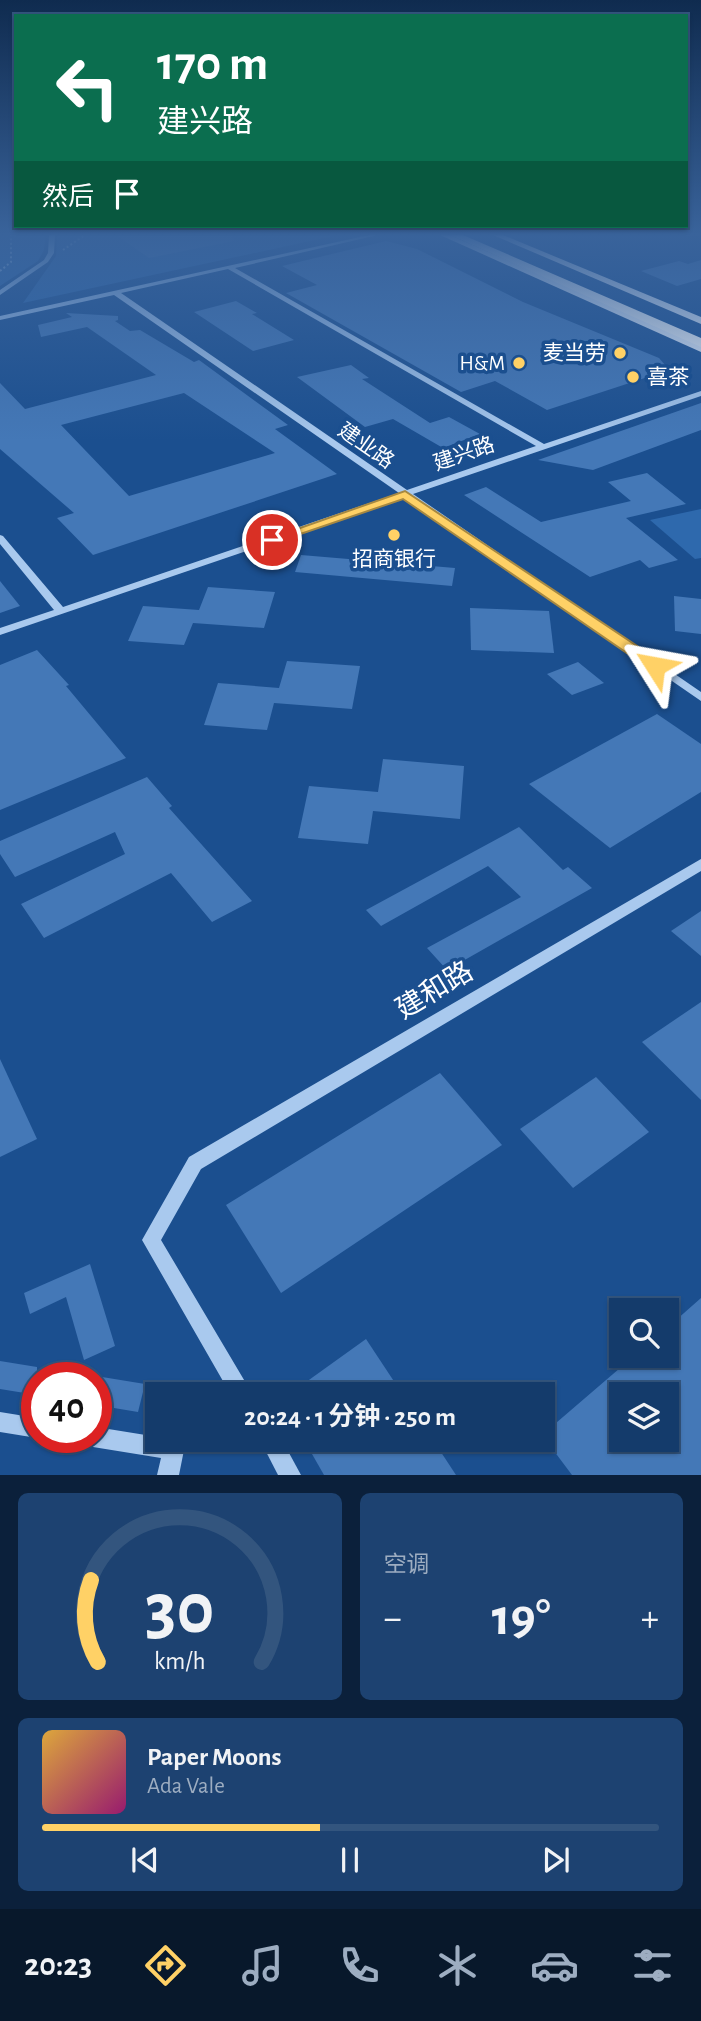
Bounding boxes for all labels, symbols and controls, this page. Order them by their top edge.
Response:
text: 170 m [157,40,268,89]
icon: left [42,42,133,133]
text: 建兴路 [157,106,253,138]
icon: arrive [108,175,146,213]
text: 然后 [42,184,94,210]
place label: 麦当劳 [543,342,606,364]
marker: 麦当劳 [612,345,628,361]
place label: H&M [459,353,505,374]
marker: H&M [511,355,527,371]
place label: 喜茶 [647,366,689,388]
marker: 喜茶 [625,369,641,385]
street label: 建业路 [334,419,398,473]
street label: 建兴路 [430,433,497,474]
pin [242,510,302,570]
icon: arrive [253,521,291,559]
marker: 招商银行 [386,527,402,543]
place label: 招商银行 [352,548,436,570]
position arrow [618,629,692,703]
street label: 建和路 [391,956,478,1025]
map controls [609,1298,679,1452]
button: search [609,1298,679,1368]
speed limit sign: 40 [21,1362,112,1453]
button: layers [609,1382,679,1452]
text: 20:24 · 1 分钟 · 250 m [244,1404,456,1430]
text: 空调 [384,1554,430,1577]
text: 30 [145,1575,214,1648]
text: 19° [492,1592,551,1644]
text: − [384,1600,402,1638]
text: + [641,1600,659,1638]
text: km/h [154,1649,206,1674]
text: Paper Moons [147,1744,282,1770]
text: Ada Vale [147,1775,225,1798]
icon: previous [126,1841,164,1879]
icon: pause [331,1841,369,1879]
icon: next [537,1841,575,1879]
icon: directions [141,1941,190,1990]
icon: music [238,1941,287,1990]
icon: phone [335,1941,384,1990]
icon: climate [433,1941,482,1990]
icon: car [530,1941,579,1990]
icon: filters [628,1941,677,1990]
text: 20:23 [24,1949,92,1981]

